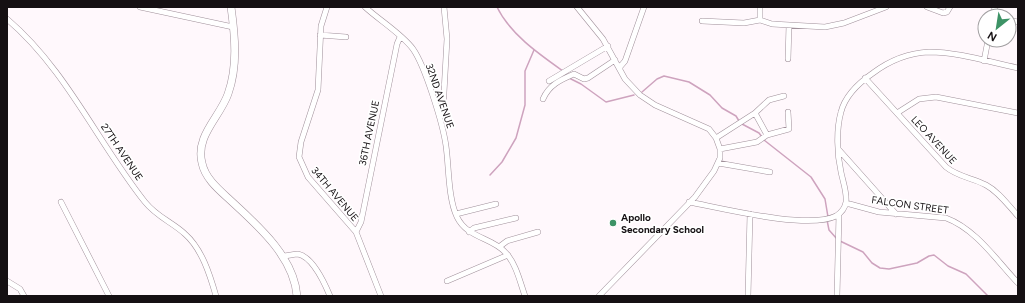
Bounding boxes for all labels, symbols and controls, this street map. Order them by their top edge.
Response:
north arrow [977,8,1017,48]
text: N [985,28,999,44]
street label: 32ND AVENUE [423,62,457,130]
street label: 36TH AVENUE [356,99,382,167]
street label: LEO AVENUE [908,113,960,167]
street label: 27TH AVENUE [98,121,146,183]
street label: 34TH AVENUE [308,164,362,224]
street label: FALCON STREET [871,193,950,217]
place label: Apollo Secondary School [621,211,704,236]
marker: Apollo Secondary School [608,218,618,228]

